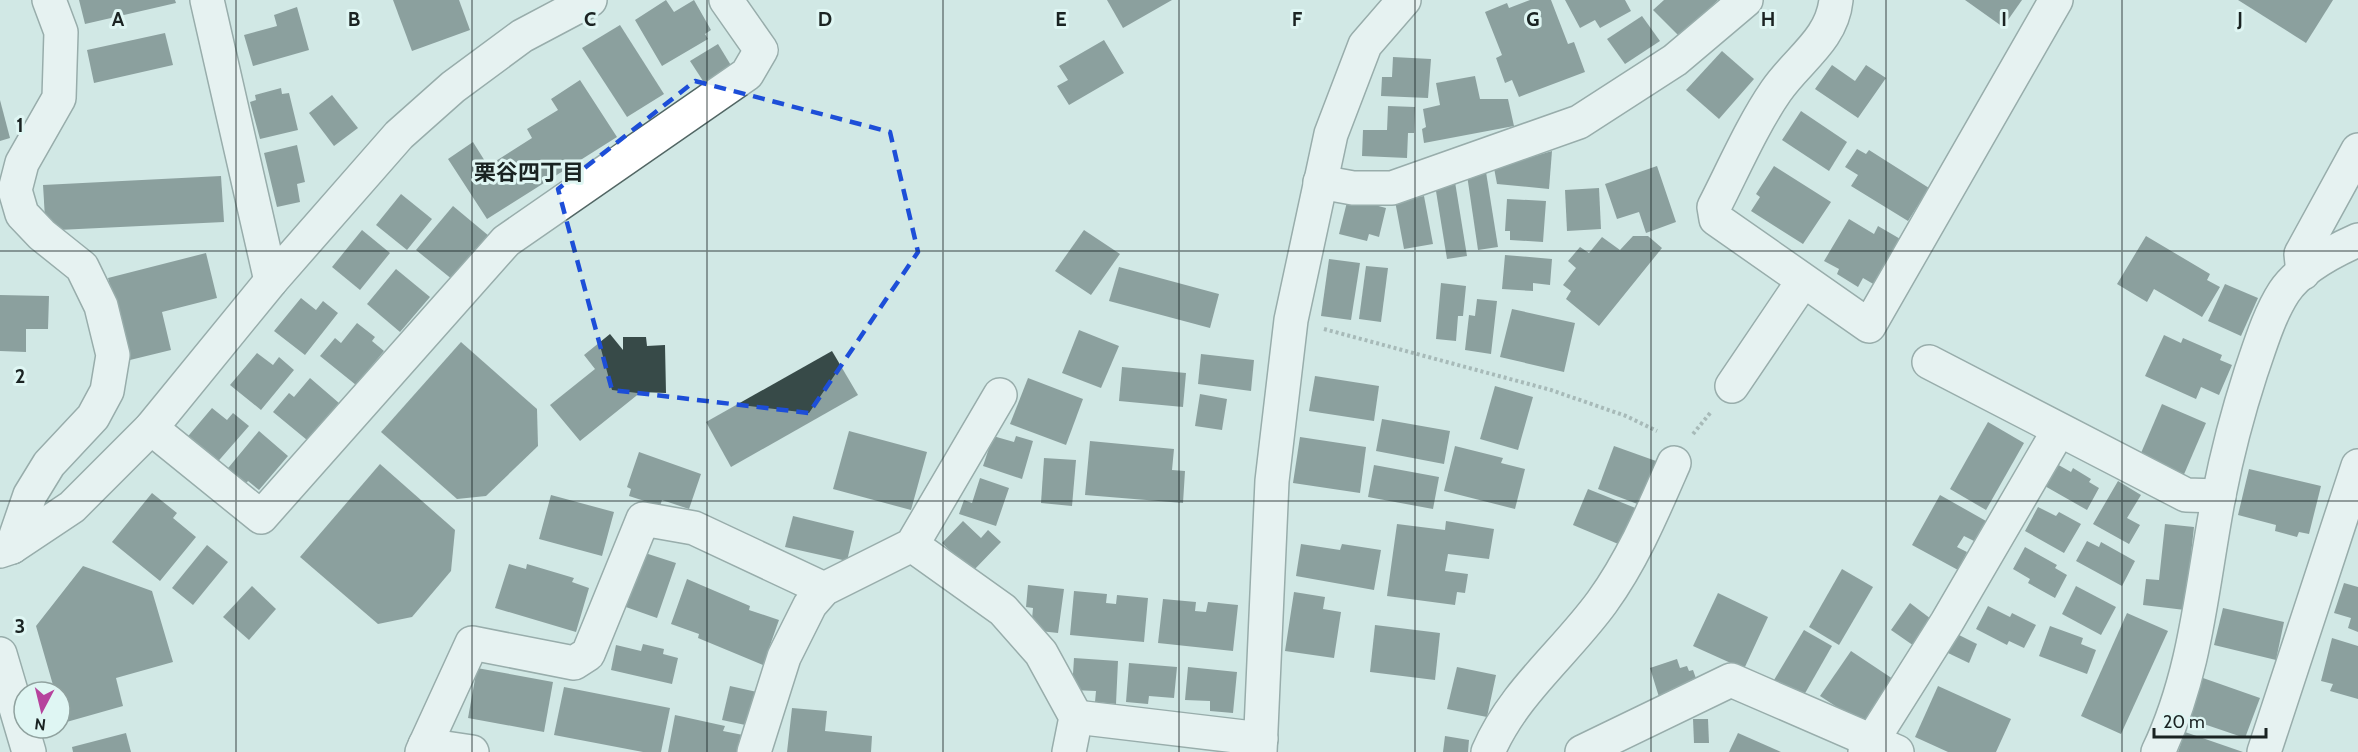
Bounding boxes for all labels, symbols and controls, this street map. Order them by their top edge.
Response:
text: A [112,7,125,31]
text: B [348,7,360,31]
text: C [584,7,596,31]
text: D [818,7,832,31]
text: E [1055,7,1067,31]
text: F [1292,7,1303,31]
text: G [1526,7,1540,31]
text: H [1761,7,1775,31]
text: I [2001,7,2007,31]
text: J [2236,7,2243,31]
text: 1 [16,113,24,137]
district label: 栗谷四丁目 [474,159,584,186]
text: 2 [15,364,25,388]
text: 3 [15,614,25,638]
north arrow [12,680,72,740]
scale bar [2154,701,2266,739]
text: 20 m [2163,711,2205,733]
text: N [33,714,47,735]

